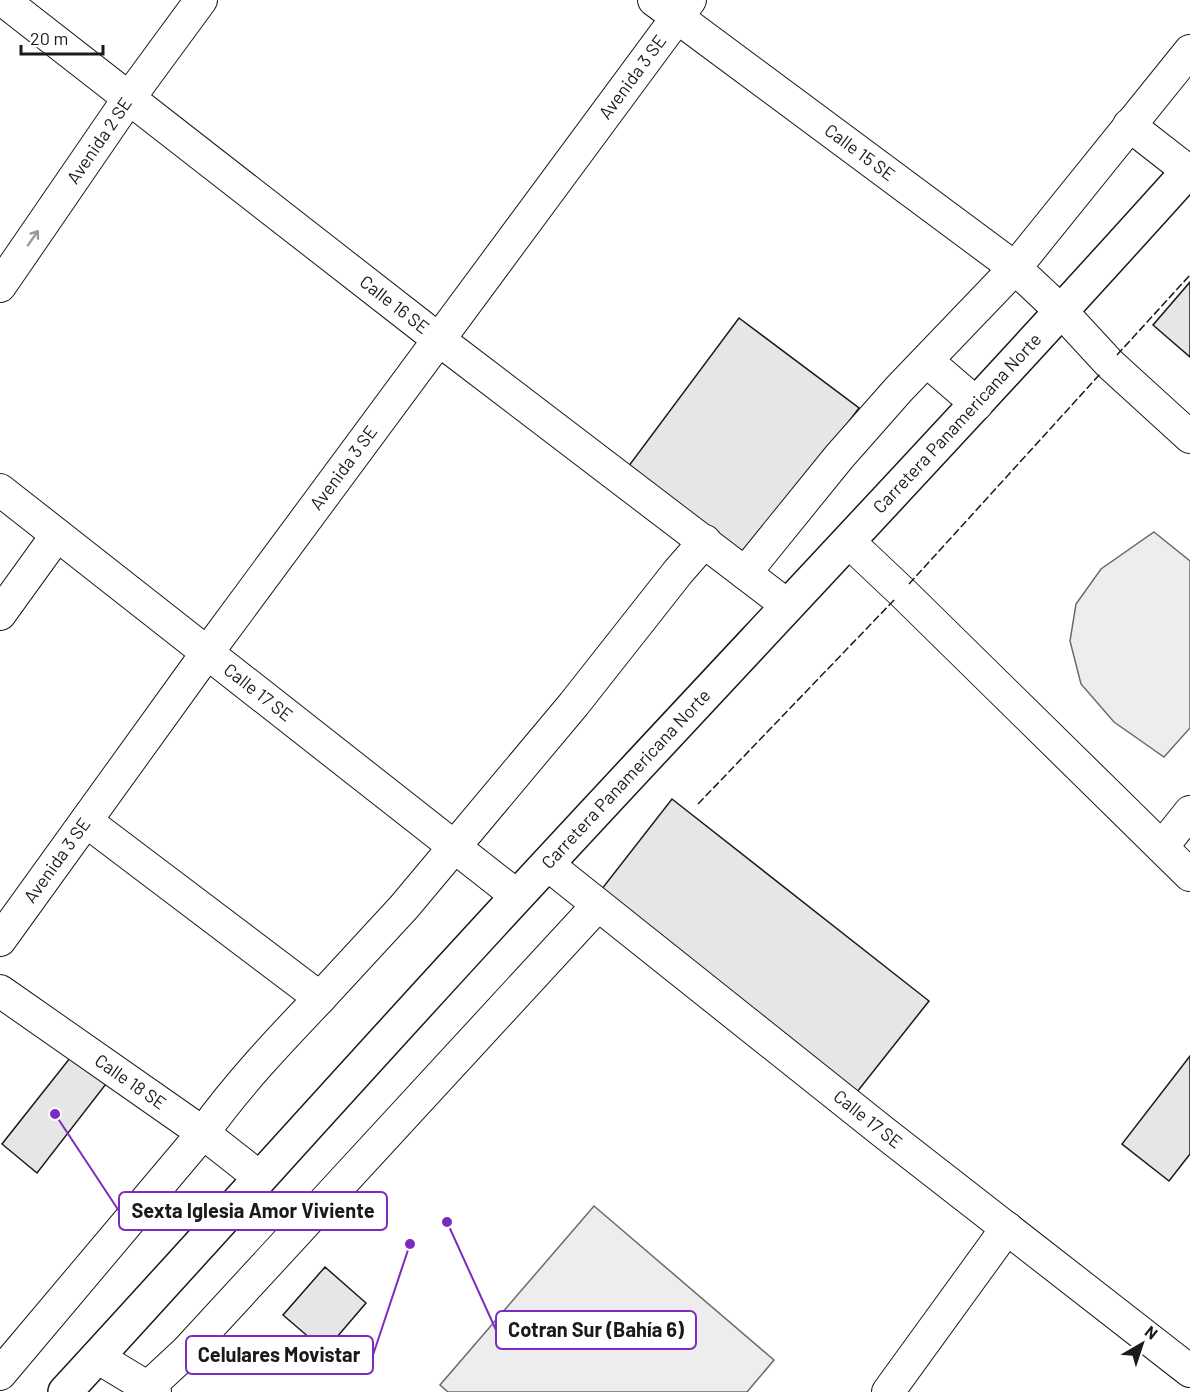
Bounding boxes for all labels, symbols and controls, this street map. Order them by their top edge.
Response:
scale bar [21,18,104,56]
text: 20 m [30,27,68,49]
street label: Avenida 3 SE [594,30,670,123]
street label: Avenida 2 SE [61,93,136,188]
street label: Calle 15 SE [821,118,900,185]
one-way arrow [27,230,39,246]
street label: Calle 16 SE [356,270,434,338]
street label: Carretera Panamericana Norte [868,328,1045,517]
street label: Avenida 3 SE [305,421,381,514]
street label: Calle 17 SE [220,658,297,726]
street label: Carretera Panamericana Norte [536,684,715,873]
street label: Avenida 3 SE [18,813,95,907]
street label: Calle 18 SE [91,1049,171,1114]
street label: Calle 17 SE [830,1085,907,1153]
callout: Sexta Iglesia Amor Viviente [119,1192,387,1230]
text: Sexta Iglesia Amor Viviente [131,1198,375,1222]
callout: Cotran Sur (Bahía 6) [496,1311,696,1349]
north arrow [1112,1314,1172,1374]
text: Cotran Sur (Bahía 6) [508,1317,684,1341]
text: N [1142,1321,1162,1343]
callout: Celulares Movistar [186,1336,373,1374]
text: Celulares Movistar [198,1342,361,1366]

